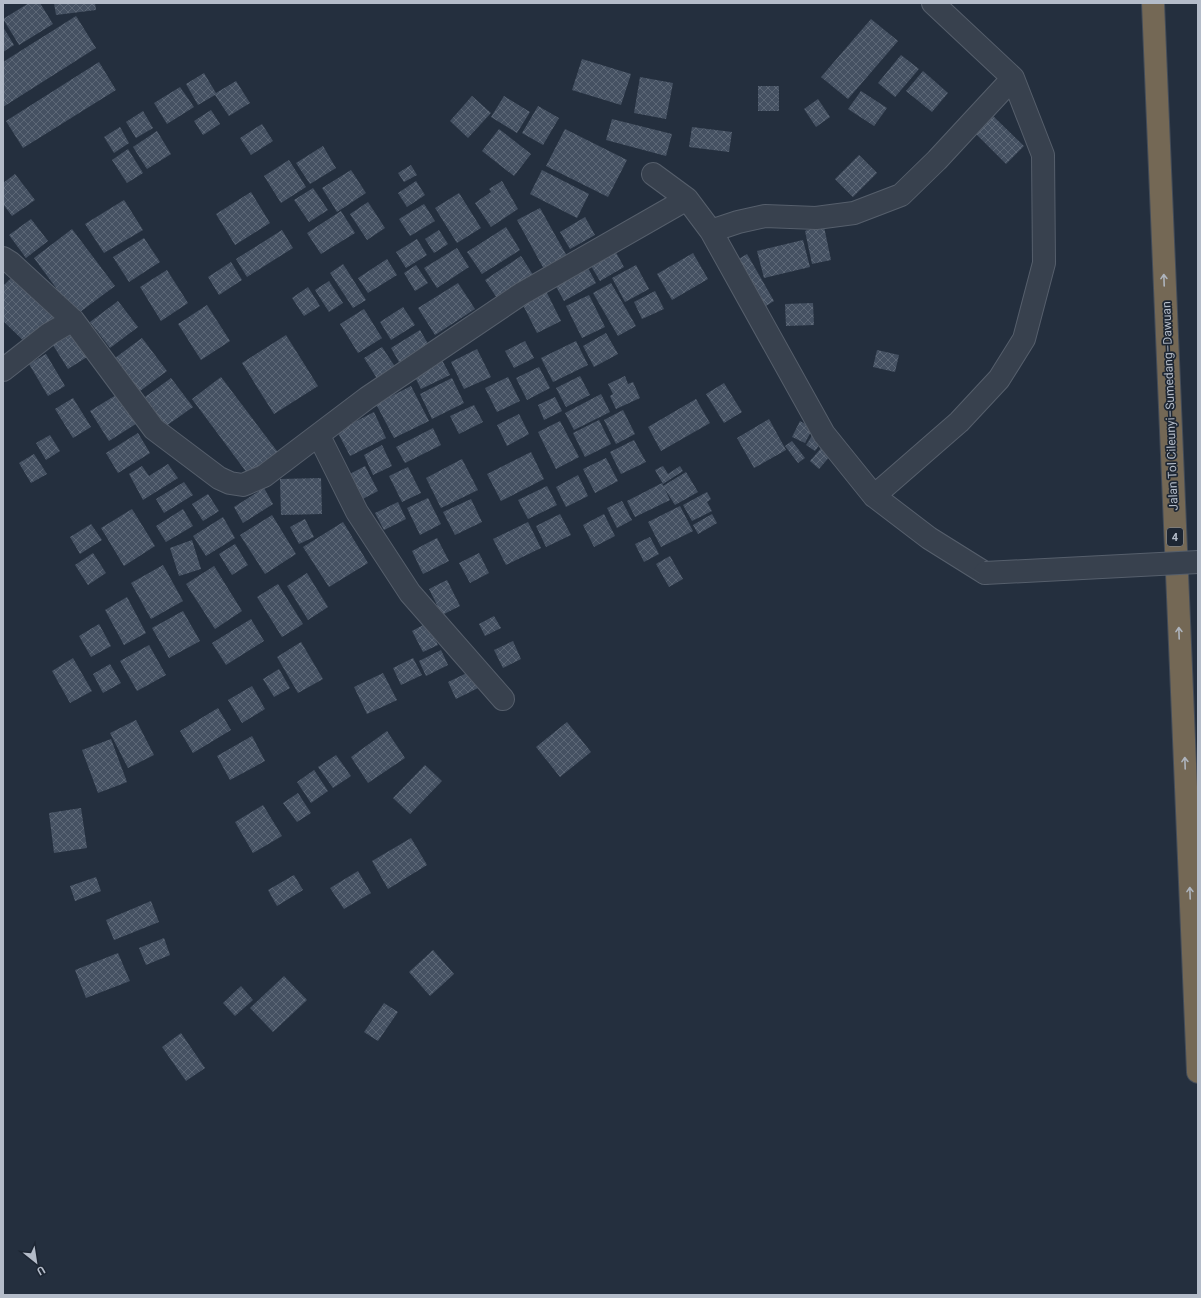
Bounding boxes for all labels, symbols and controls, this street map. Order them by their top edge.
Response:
one-way arrow [1161,274,1168,287]
street label: Jalan Tol Cileunyi–Sumedang–Dawuan [1159,301,1181,511]
road number: 4 [1167,528,1183,546]
one-way arrow [1176,627,1183,640]
one-way arrow [1181,757,1189,770]
one-way arrow [1187,887,1194,900]
north arrow [16,1242,56,1282]
text: U [34,1263,47,1278]

